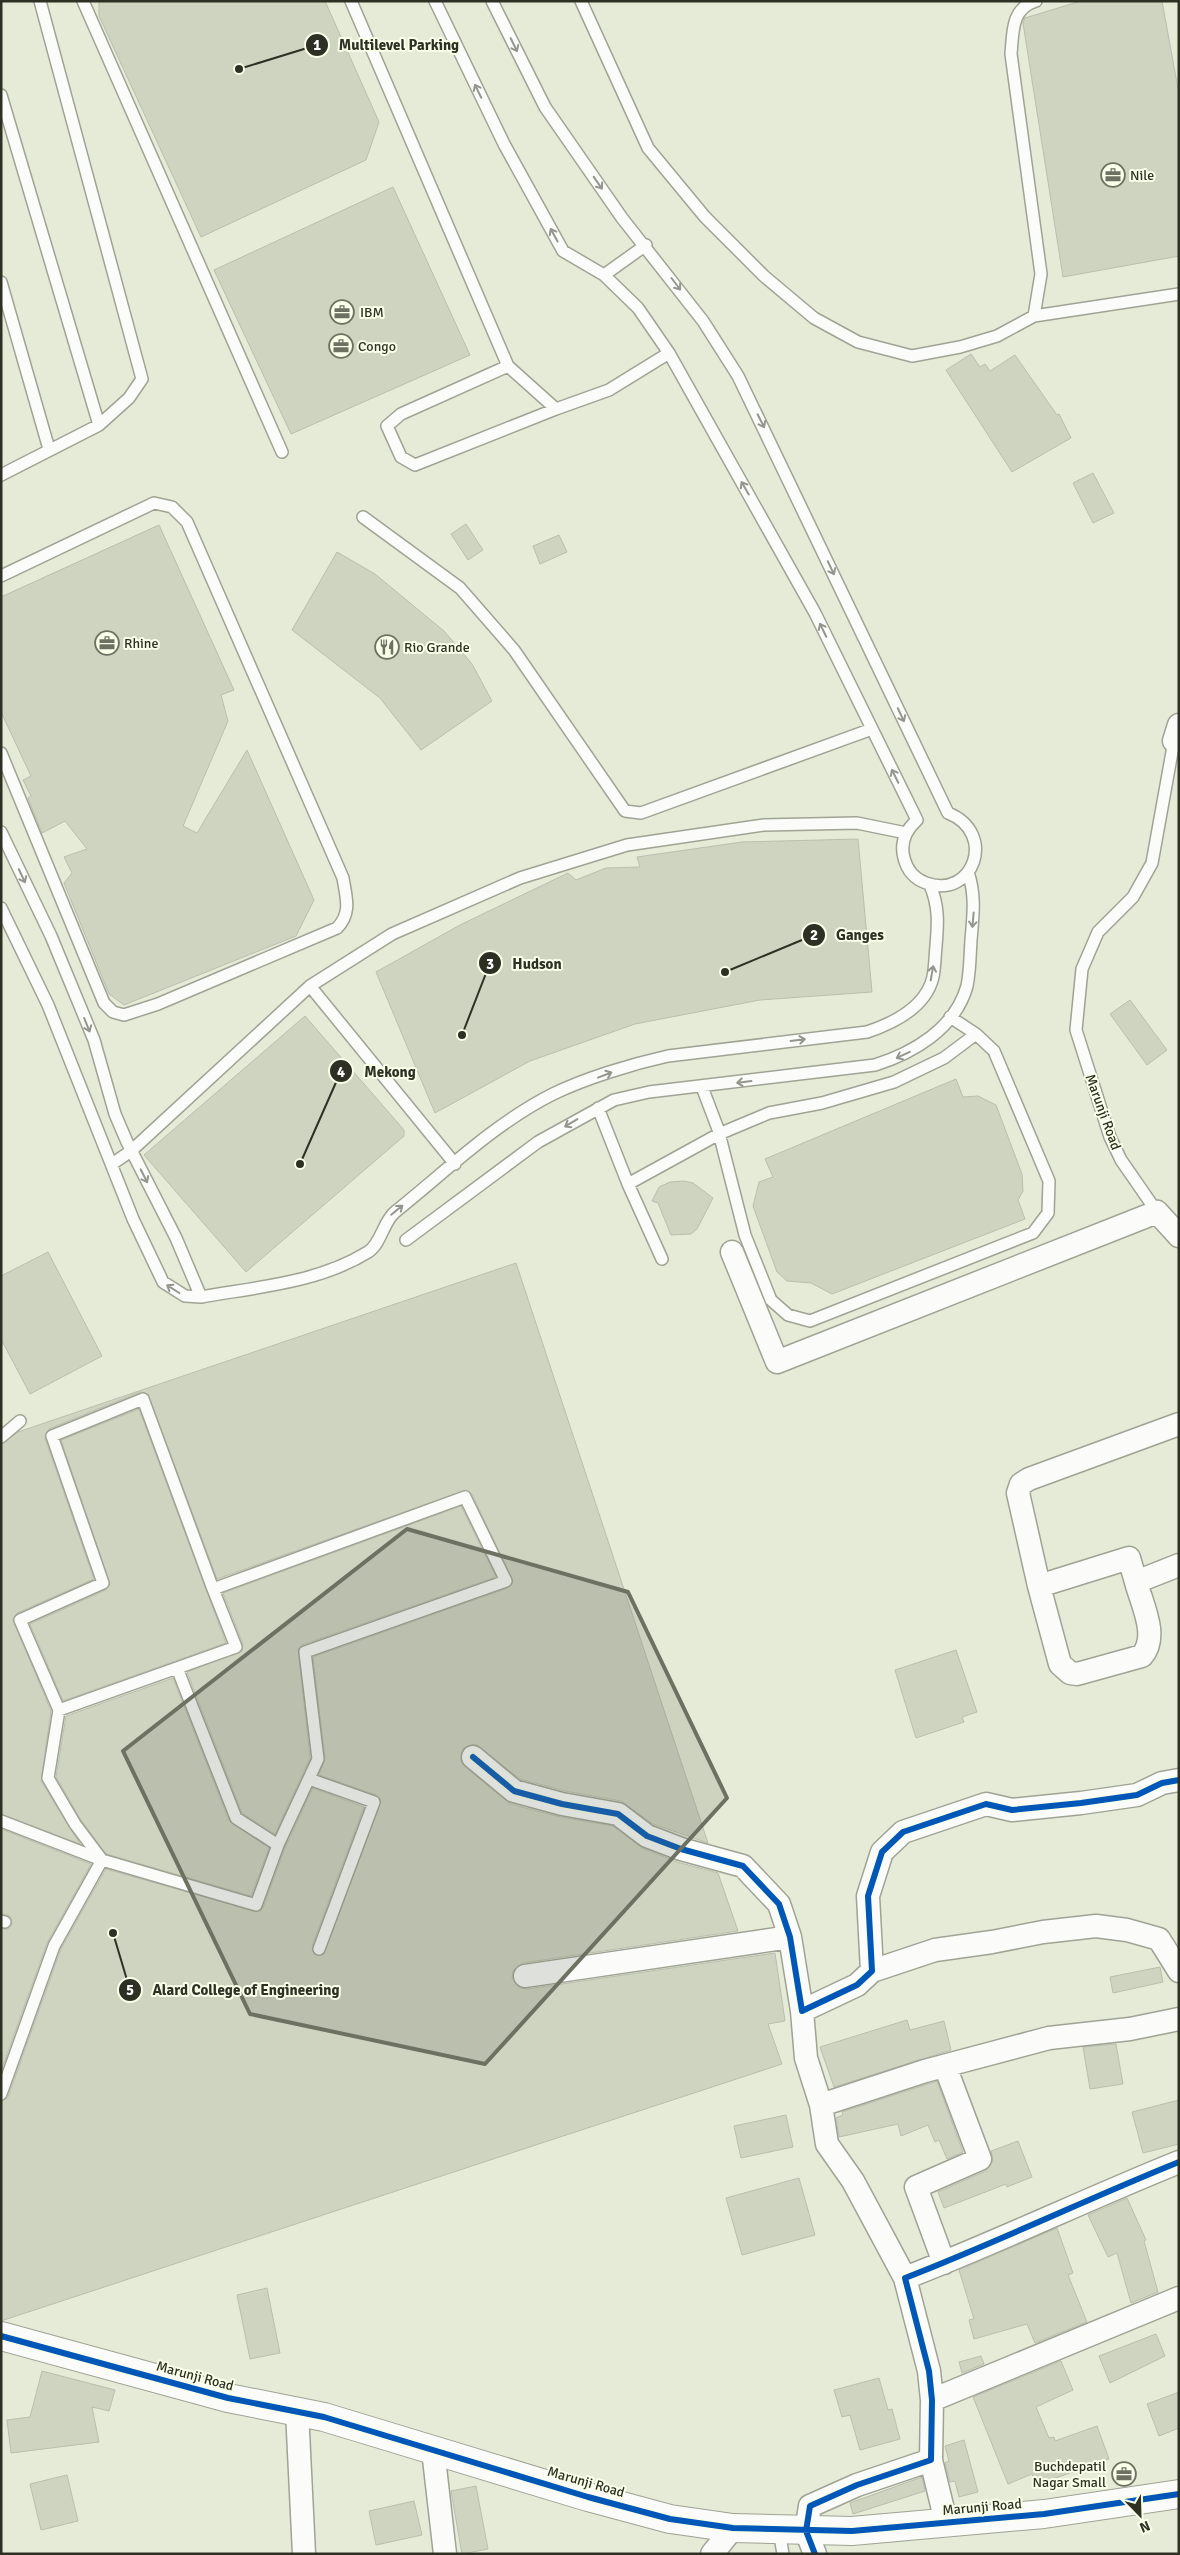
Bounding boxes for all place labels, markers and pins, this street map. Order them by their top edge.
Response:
callout: Multilevel Parking [304,30,469,60]
office icon: Nile [1100,162,1126,188]
place label: Nile [1130,167,1154,184]
office icon: IBM [329,299,355,325]
place label: IBM [360,304,384,321]
office icon: Congo [328,333,354,359]
place label: Congo [358,338,396,355]
office icon: Rhine [94,630,120,656]
restaurant icon: Rio Grande [374,634,400,660]
place label: Rhine [124,635,158,652]
place label: Rio Grande [404,639,470,656]
callout: Ganges [801,920,894,950]
callout: Hudson [478,948,572,978]
callout: Mekong [329,1056,426,1086]
callout: Alard College of Engineering [117,1975,349,2005]
place label: Buchdepatil Nagar Small [1033,2458,1106,2491]
office icon: Buchdepatil Nagar Small [1111,2461,1137,2487]

